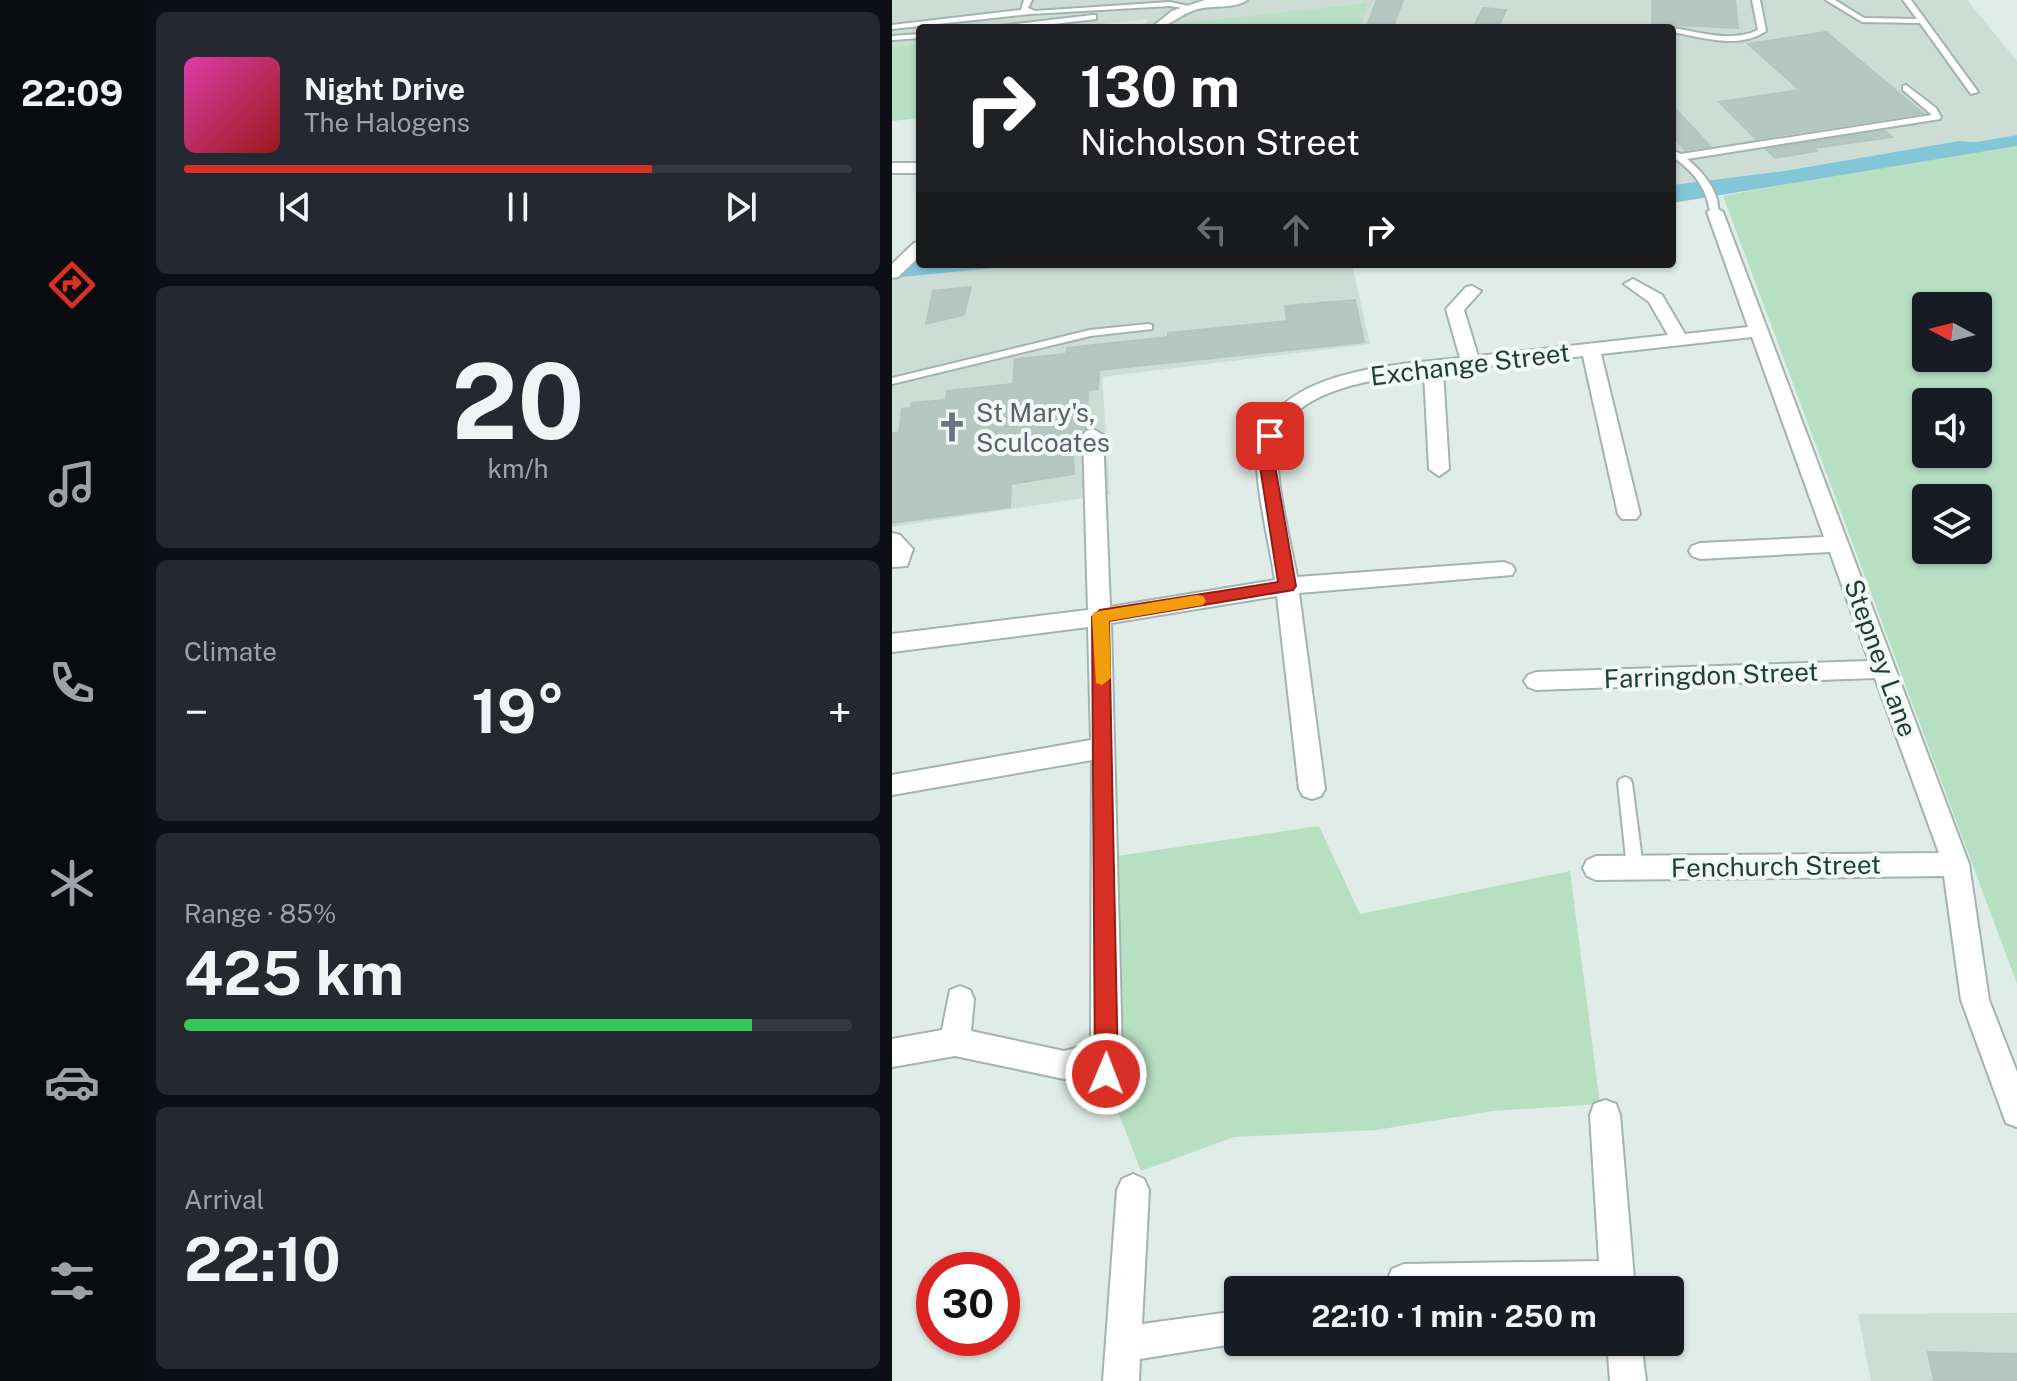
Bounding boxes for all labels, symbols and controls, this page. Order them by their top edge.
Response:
text: 130 m [1080,54,1240,120]
icon: right [948,56,1052,160]
text: Night Drive [304,71,465,107]
text: 22:09 [21,72,123,114]
text: The Halogens [304,107,470,138]
text: Nicholson Street [1080,121,1360,163]
icon: previous [273,185,317,229]
icon: pause [496,185,540,229]
icon: next [719,185,763,229]
icon: left [1190,208,1234,252]
icon: ahead [1274,208,1318,252]
icon: right [1358,208,1402,252]
icon: directions [44,257,100,313]
north arrow [1912,292,1992,372]
map controls [1912,292,1992,564]
street label: Exchange Street [1368,336,1572,392]
text: 20 [451,340,585,462]
button: sound [1912,388,1992,468]
place label: St Mary's, Sculcoates [976,397,1110,458]
pin [1236,402,1304,470]
church icon: St Mary's, Sculcoates [935,410,969,444]
icon: arrive [1248,414,1292,458]
text: km/h [487,453,549,484]
icon: music [44,456,100,512]
button: layers [1912,484,1992,564]
street label: Stepney Lane [1838,575,1924,741]
text: Climate [184,636,277,667]
icon: phone [44,655,100,711]
street label: Farringdon Street [1603,656,1819,694]
text: 19° [471,676,565,747]
text: − [184,686,208,738]
text: + [828,686,852,738]
street label: Fenchurch Street [1671,849,1881,883]
icon: climate [44,855,100,911]
text: Range · 85% [184,898,336,929]
text: 425 km [184,938,404,1009]
position arrow [1064,1032,1148,1116]
icon: car [44,1054,100,1110]
text: Arrival [184,1184,264,1215]
text: 22:10 [184,1224,341,1295]
speed limit sign: 30 [916,1252,1020,1356]
icon: filters [44,1253,100,1309]
text: 22:10 · 1 min · 250 m [1311,1298,1597,1334]

